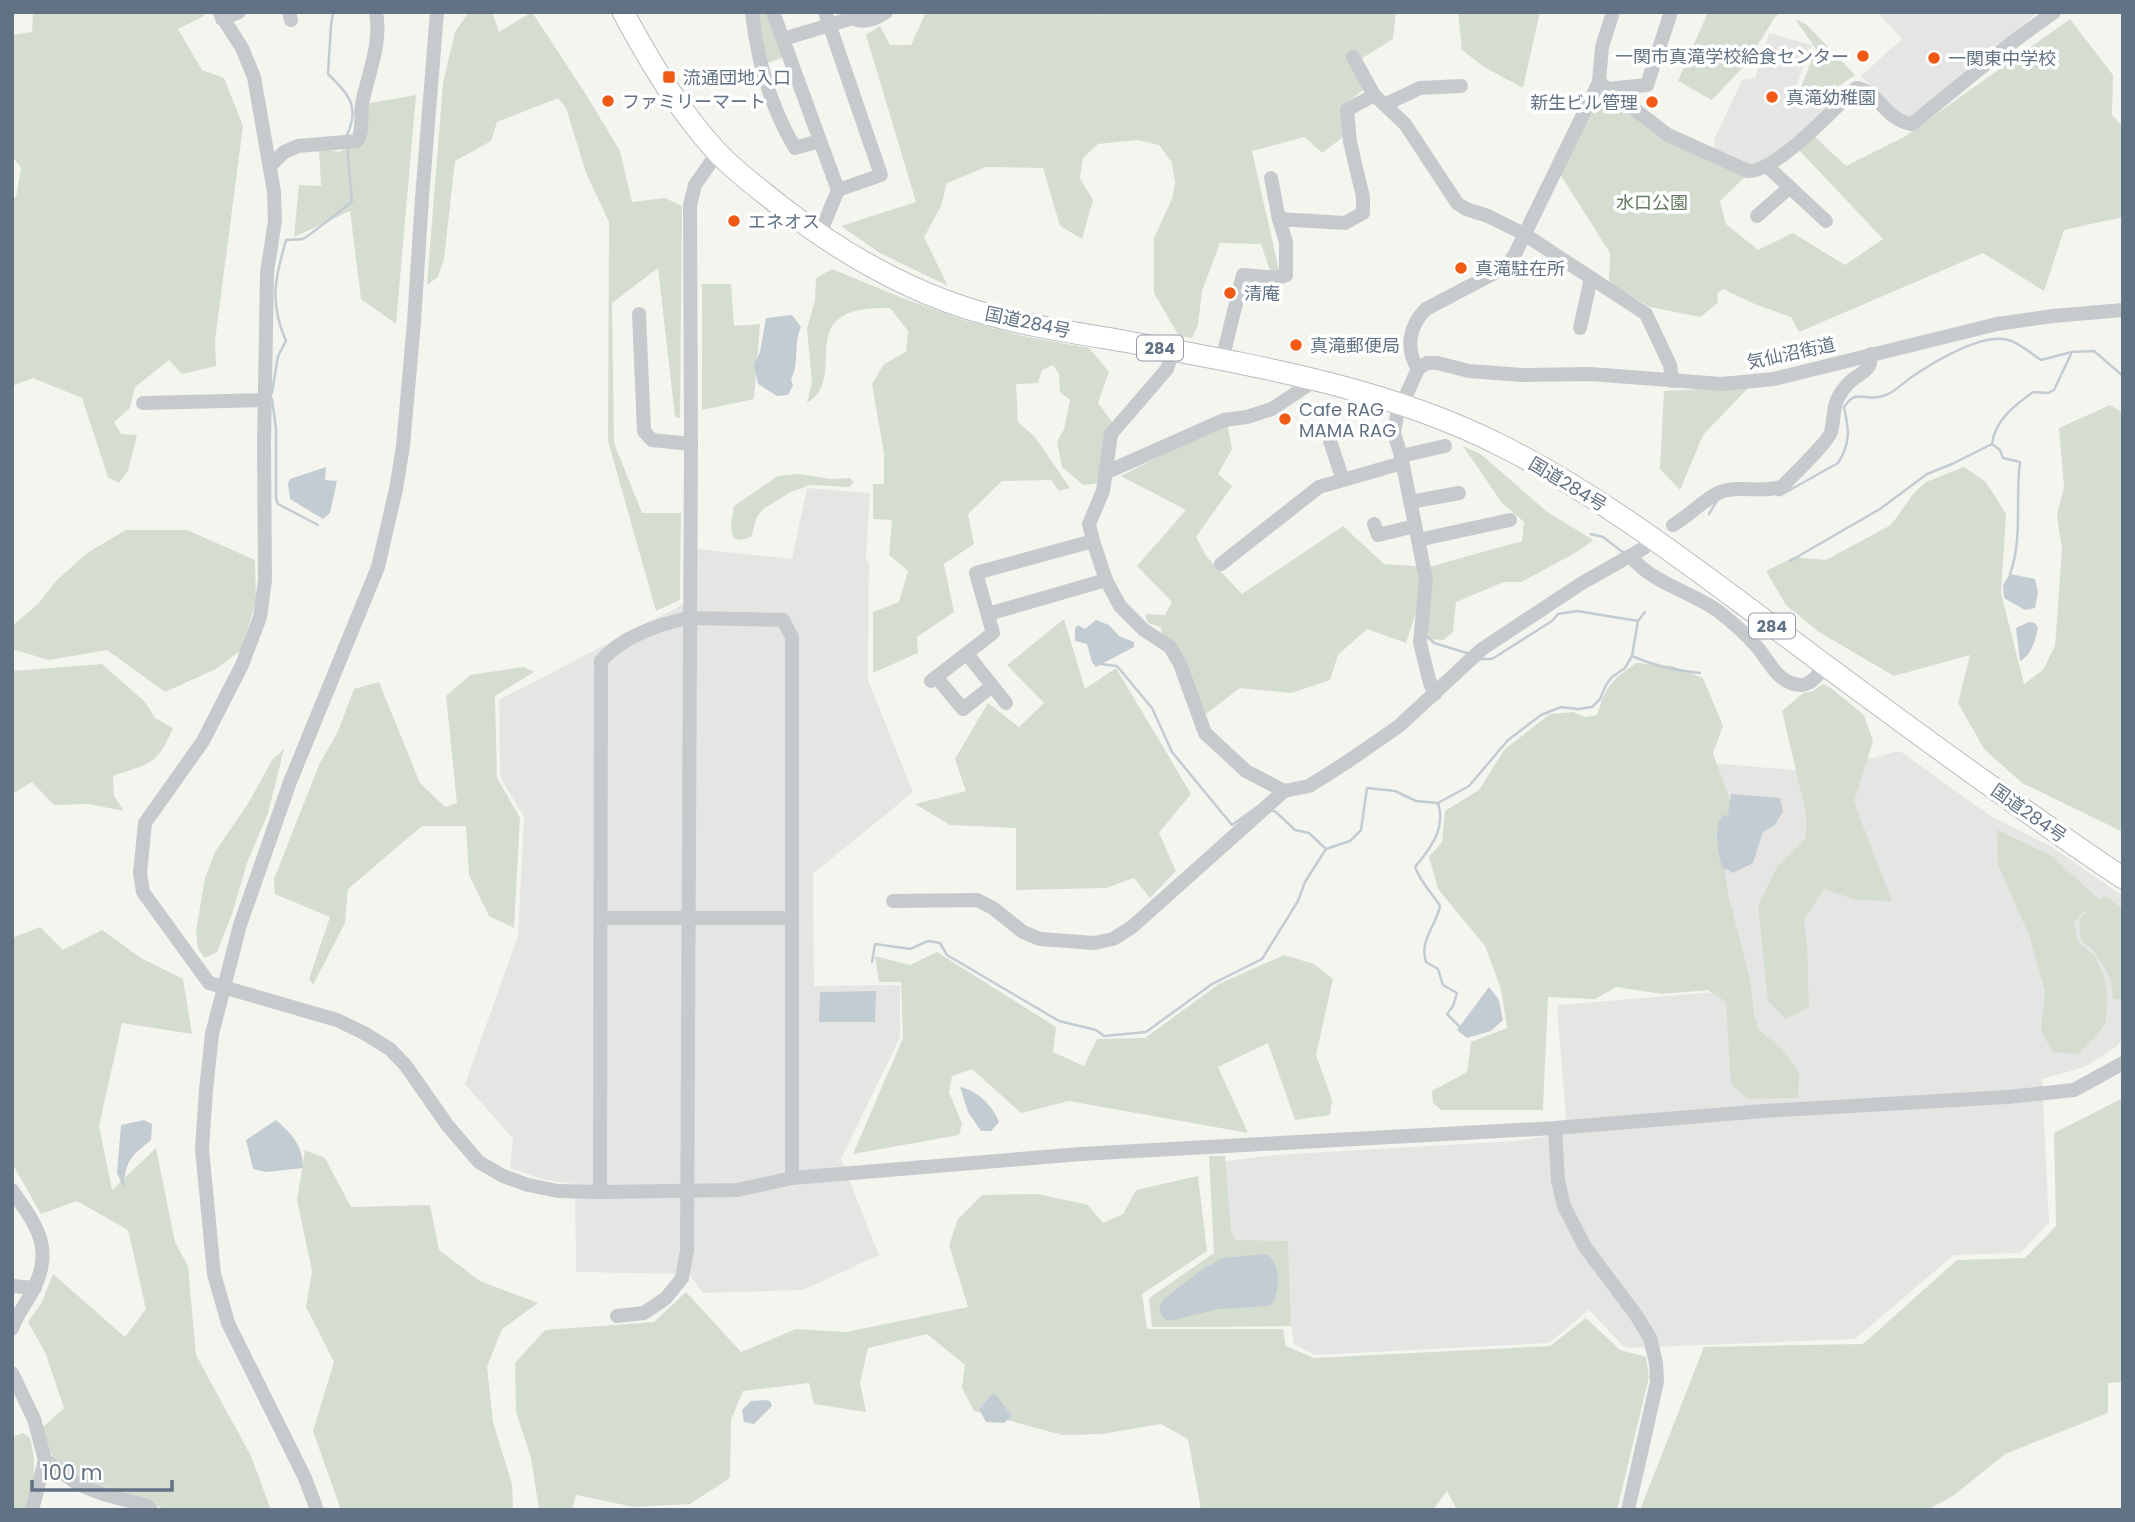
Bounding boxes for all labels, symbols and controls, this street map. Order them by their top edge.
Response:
place label: 一関市真滝学校給食センター [1615,44,1849,69]
place label: 一関東中学校 [1948,46,2056,71]
marker: 一関市真滝学校給食センター [1855,48,1871,64]
marker: 一関東中学校 [1926,50,1942,66]
place label: 流通団地入口 [683,65,791,90]
marker: 流通団地入口 [661,69,677,85]
place label: 真滝幼稚園 [1786,85,1876,110]
place label: ファミリーマート [622,89,766,114]
marker: 真滝幼稚園 [1764,89,1780,105]
place label: 新生ビル管理 [1530,90,1638,115]
marker: ファミリーマート [600,93,616,109]
marker: 新生ビル管理 [1644,94,1660,110]
park label: 水口公園 [1616,190,1688,215]
place label: エネオス [748,209,820,234]
marker: エネオス [726,213,742,229]
place label: 真滝駐在所 [1475,256,1565,281]
marker: 真滝駐在所 [1453,260,1469,276]
place label: 清庵 [1244,281,1280,306]
marker: 清庵 [1222,285,1238,301]
street label: 国道284号 [983,301,1073,343]
street label: 気仙沼街道 [1744,331,1838,375]
place label: 真滝郵便局 [1310,333,1400,358]
road number: 284 [1137,336,1183,360]
marker: 真滝郵便局 [1288,337,1304,353]
place label: Cafe RAG MAMA RAG [1299,397,1396,443]
marker: Cafe RAG MAMA RAG [1277,411,1293,427]
street label: 国道284号 [1524,451,1612,517]
road number: 284 [1749,614,1795,638]
street label: 国道284号 [1986,778,2072,848]
scale bar [32,1448,172,1492]
text: 100 m [42,1458,102,1487]

